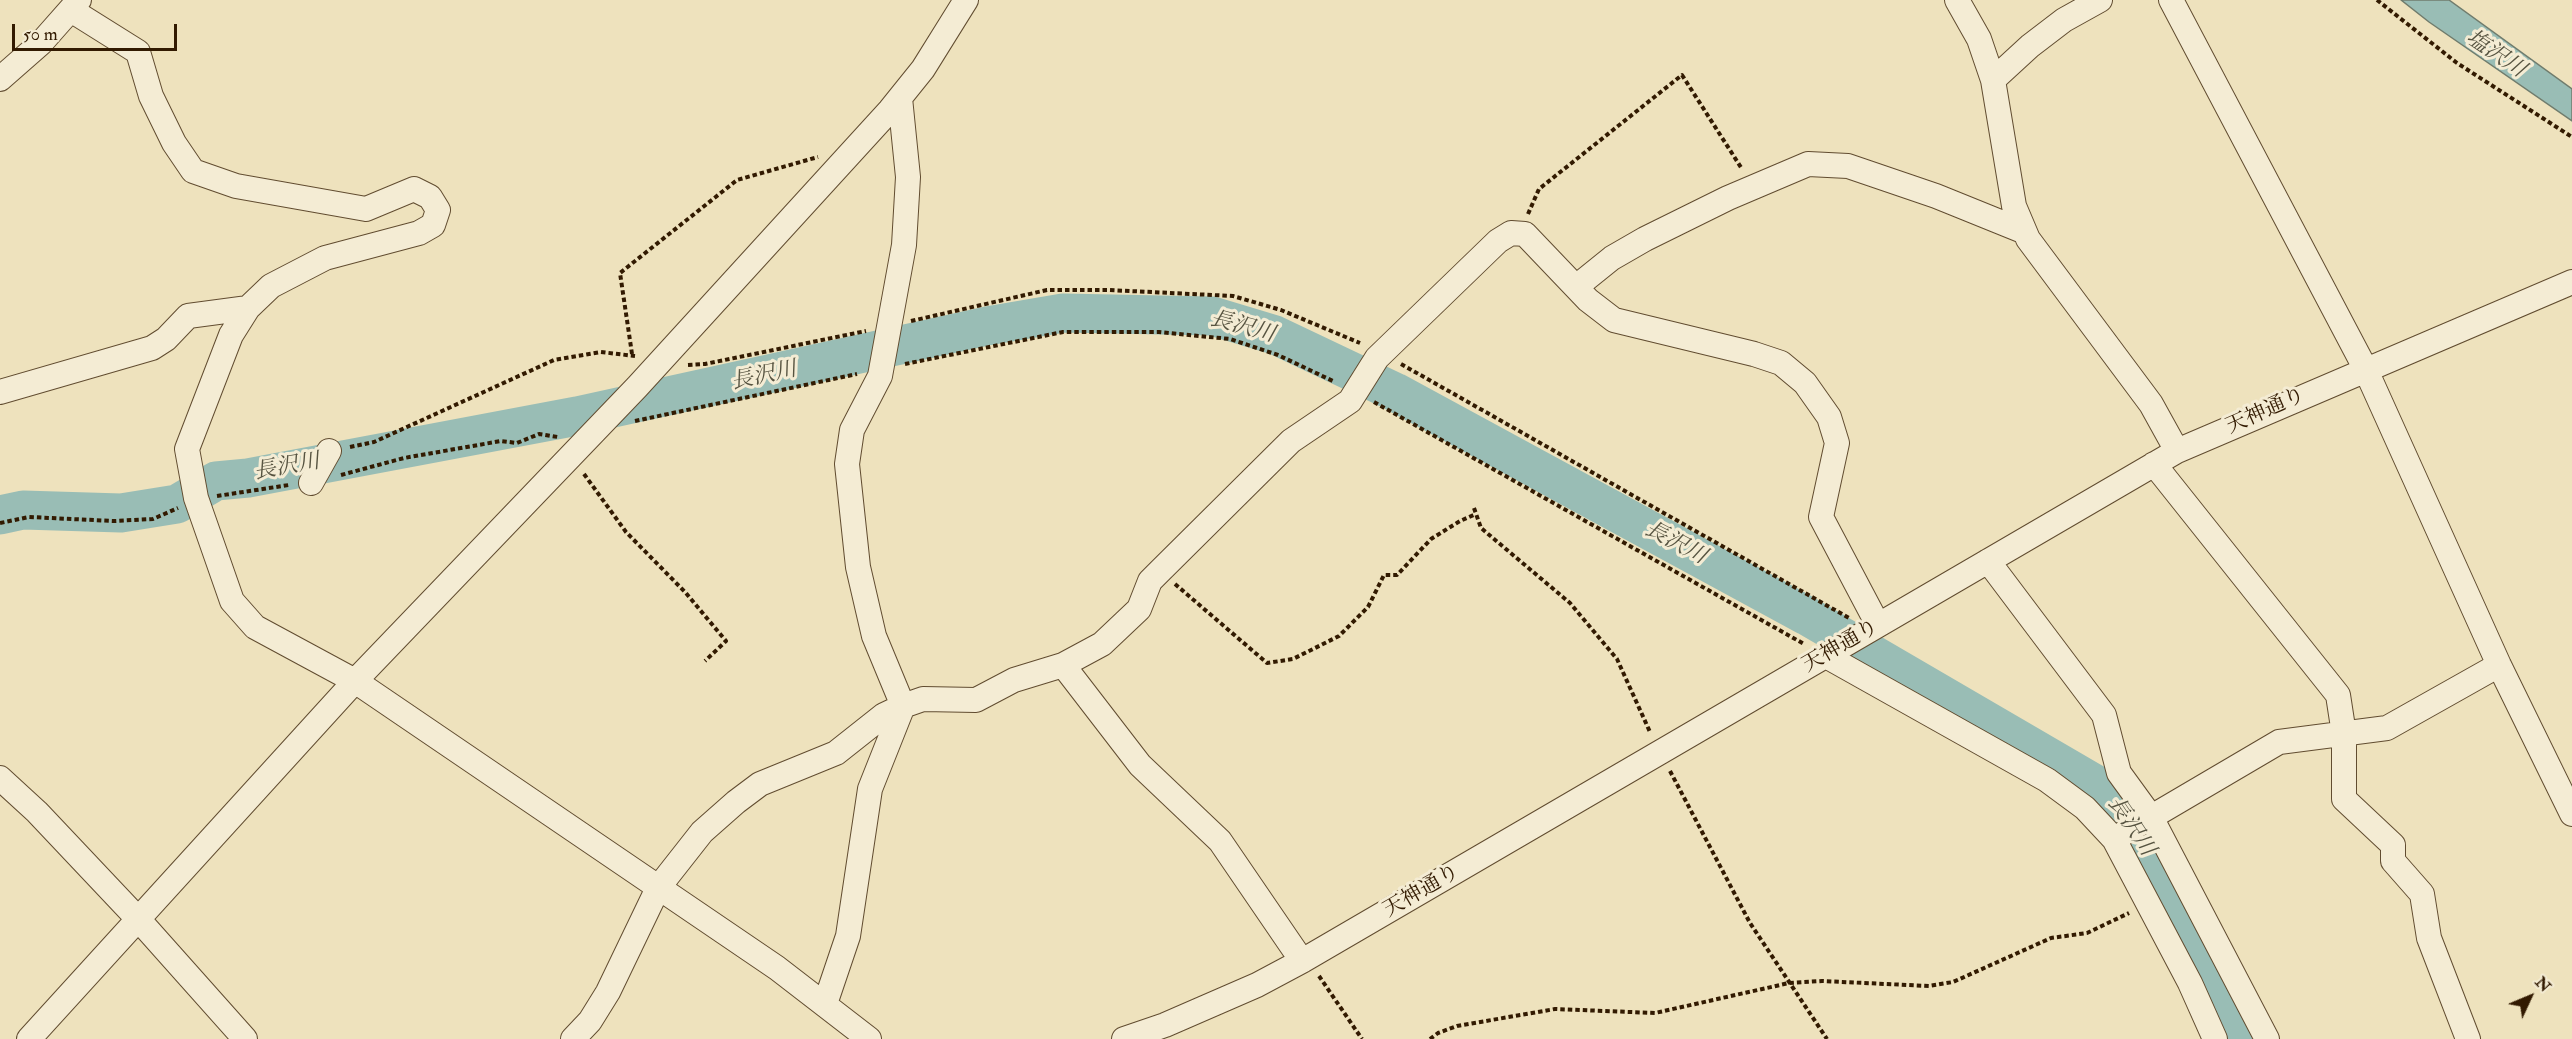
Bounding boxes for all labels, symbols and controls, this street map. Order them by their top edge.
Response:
scale bar [15,12,180,50]
text: 50 m [23,23,58,46]
water label: 塩沢川 [2460,26,2530,84]
water label: 長沢川 [1207,307,1277,349]
water label: 長沢川 [729,357,799,397]
street label: 天神通り [2223,383,2309,441]
water label: 長沢川 [252,449,322,487]
water label: 長沢川 [1640,517,1710,571]
street label: 天神通り [1798,615,1884,679]
water label: 長沢川 [2101,792,2159,862]
street label: 天神通り [1379,860,1465,924]
north arrow [2500,967,2560,1027]
text: N [2531,972,2555,997]

